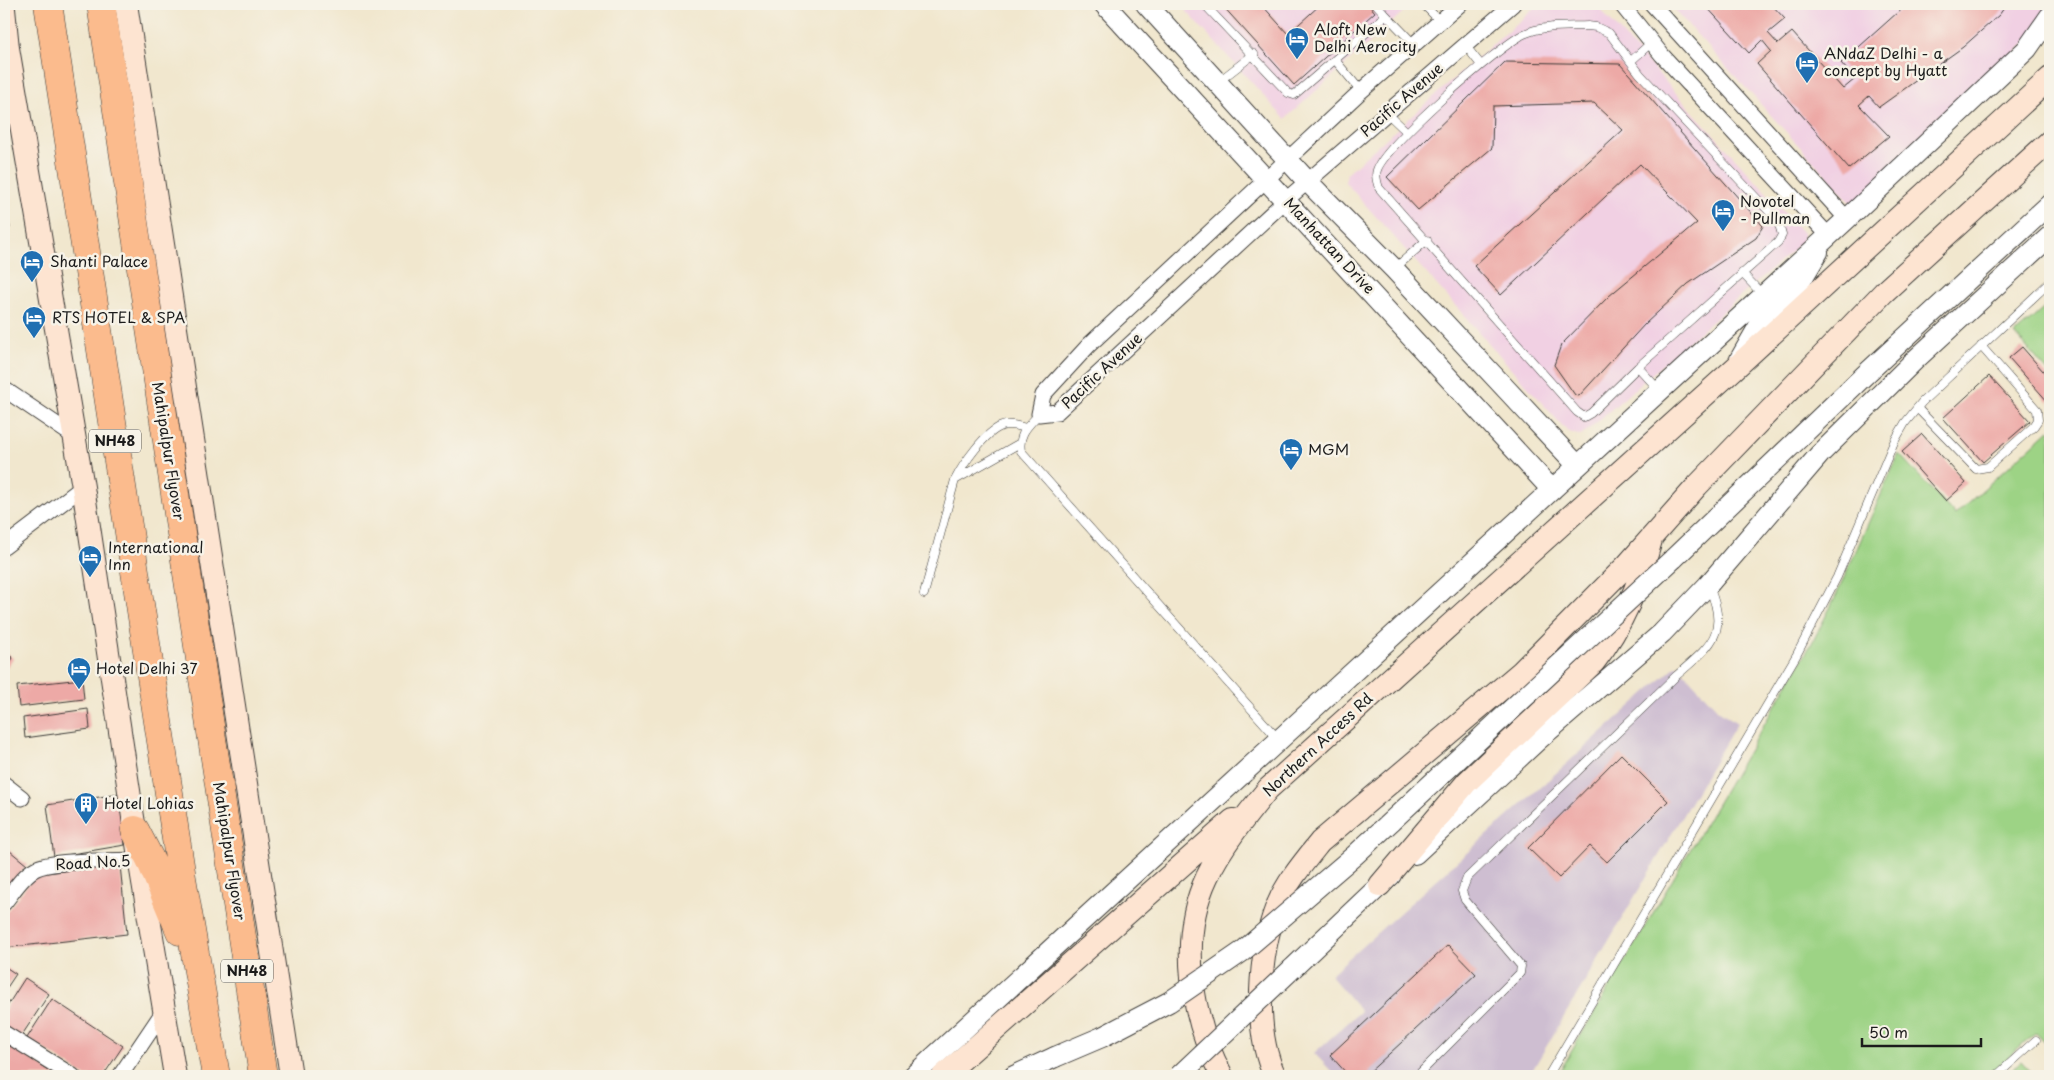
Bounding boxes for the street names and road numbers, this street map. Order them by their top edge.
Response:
street label: Pacific Avenue [1355,56,1448,141]
street label: Manhattan Drive [1279,191,1381,299]
street label: Pacific Avenue [1055,326,1147,414]
street label: Mahipalpur Flyover [147,380,192,522]
road number: NH48 [89,430,141,452]
street label: Northern Access Rd [1257,687,1377,801]
street label: Mahipalpur Flyover [208,780,253,922]
street label: Road No.5 [55,848,131,875]
road number: NH48 [221,959,273,982]

